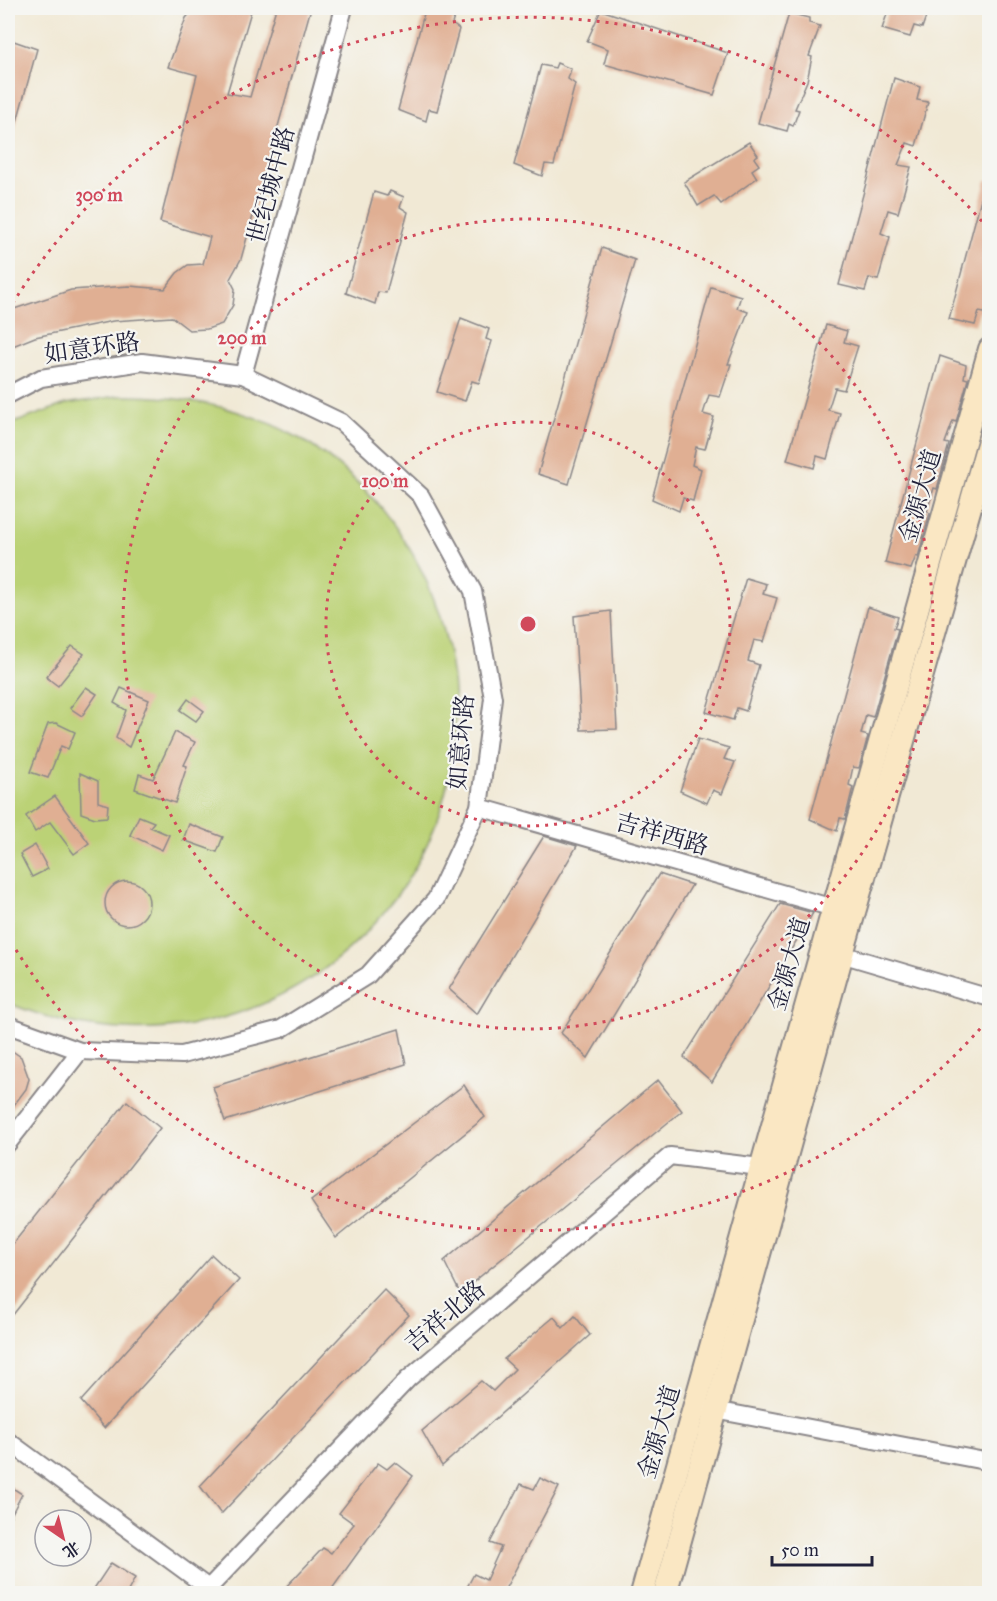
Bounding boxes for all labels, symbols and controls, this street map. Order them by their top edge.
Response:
street label: 世纪城中路 [241,123,301,247]
text: 300 m [75,184,123,207]
street label: 如意环路 [42,326,142,370]
text: 200 m [218,327,267,349]
street label: 金源大道 [892,446,948,546]
text: 100 m [362,470,409,492]
centre of rings [518,614,538,634]
street label: 如意环路 [442,693,480,791]
street label: 吉祥西路 [612,806,712,862]
street label: 金源大道 [761,914,817,1014]
street label: 吉祥北路 [399,1274,491,1358]
street label: 金源大道 [631,1382,687,1482]
north arrow [33,1508,93,1568]
scale bar [772,1529,872,1567]
text: 北 [59,1538,83,1562]
text: 50 m [781,1539,819,1561]

